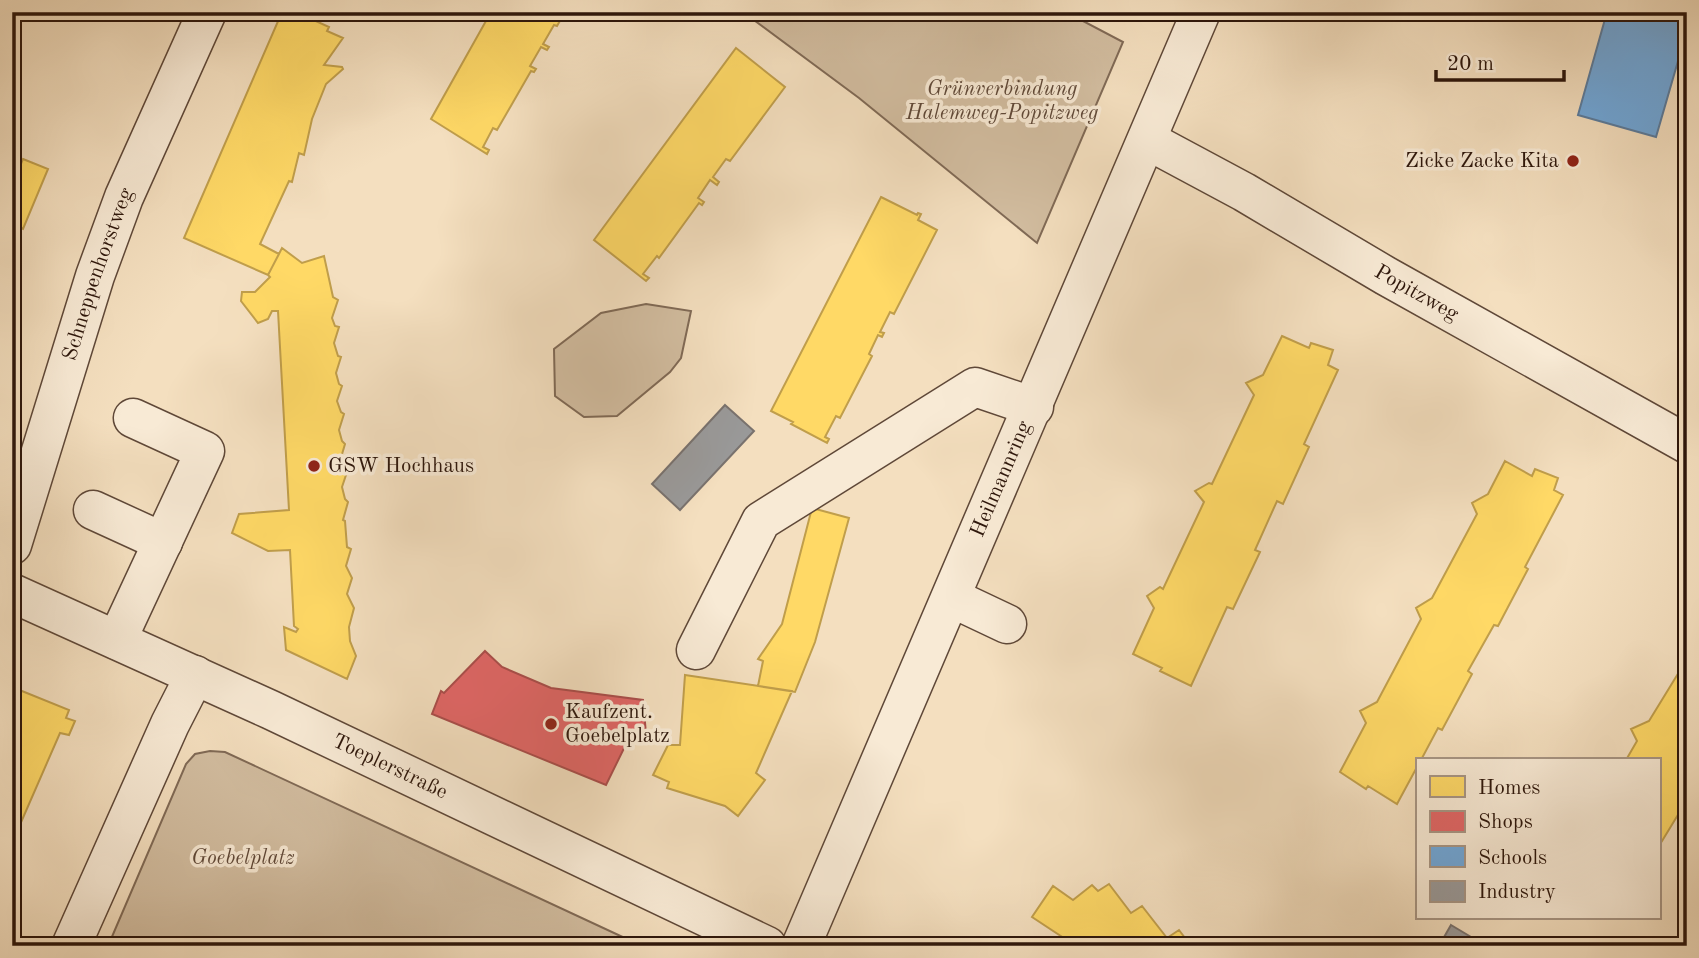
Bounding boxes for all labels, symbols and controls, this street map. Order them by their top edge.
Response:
scale bar [1436,38,1564,82]
text: 20 m [1447,54,1494,75]
park label: Grünverbindung Halemweg-Popitzweg [905,79,1098,124]
place label: Zicke Zacke Kita [1405,151,1559,172]
marker: Zicke Zacke Kita [1565,153,1581,169]
street label: Schneppenhorstweg [59,184,137,363]
street label: Popitzweg [1371,261,1463,325]
street label: Heilmannring [967,417,1035,540]
place label: GSW Hochhaus [328,456,474,477]
marker: GSW Hochhaus [306,458,322,474]
place label: Kaufzent. Goebelplatz [565,702,670,747]
marker: Kaufzent. Goebelplatz [543,716,559,732]
street label: Toeplerstraße [329,730,451,803]
legend [1416,758,1660,920]
text: Homes [1478,778,1540,799]
text: Shops [1478,812,1533,833]
park label: Goebelplatz [191,848,295,869]
text: Schools [1478,848,1547,869]
text: Industry [1478,882,1556,903]

